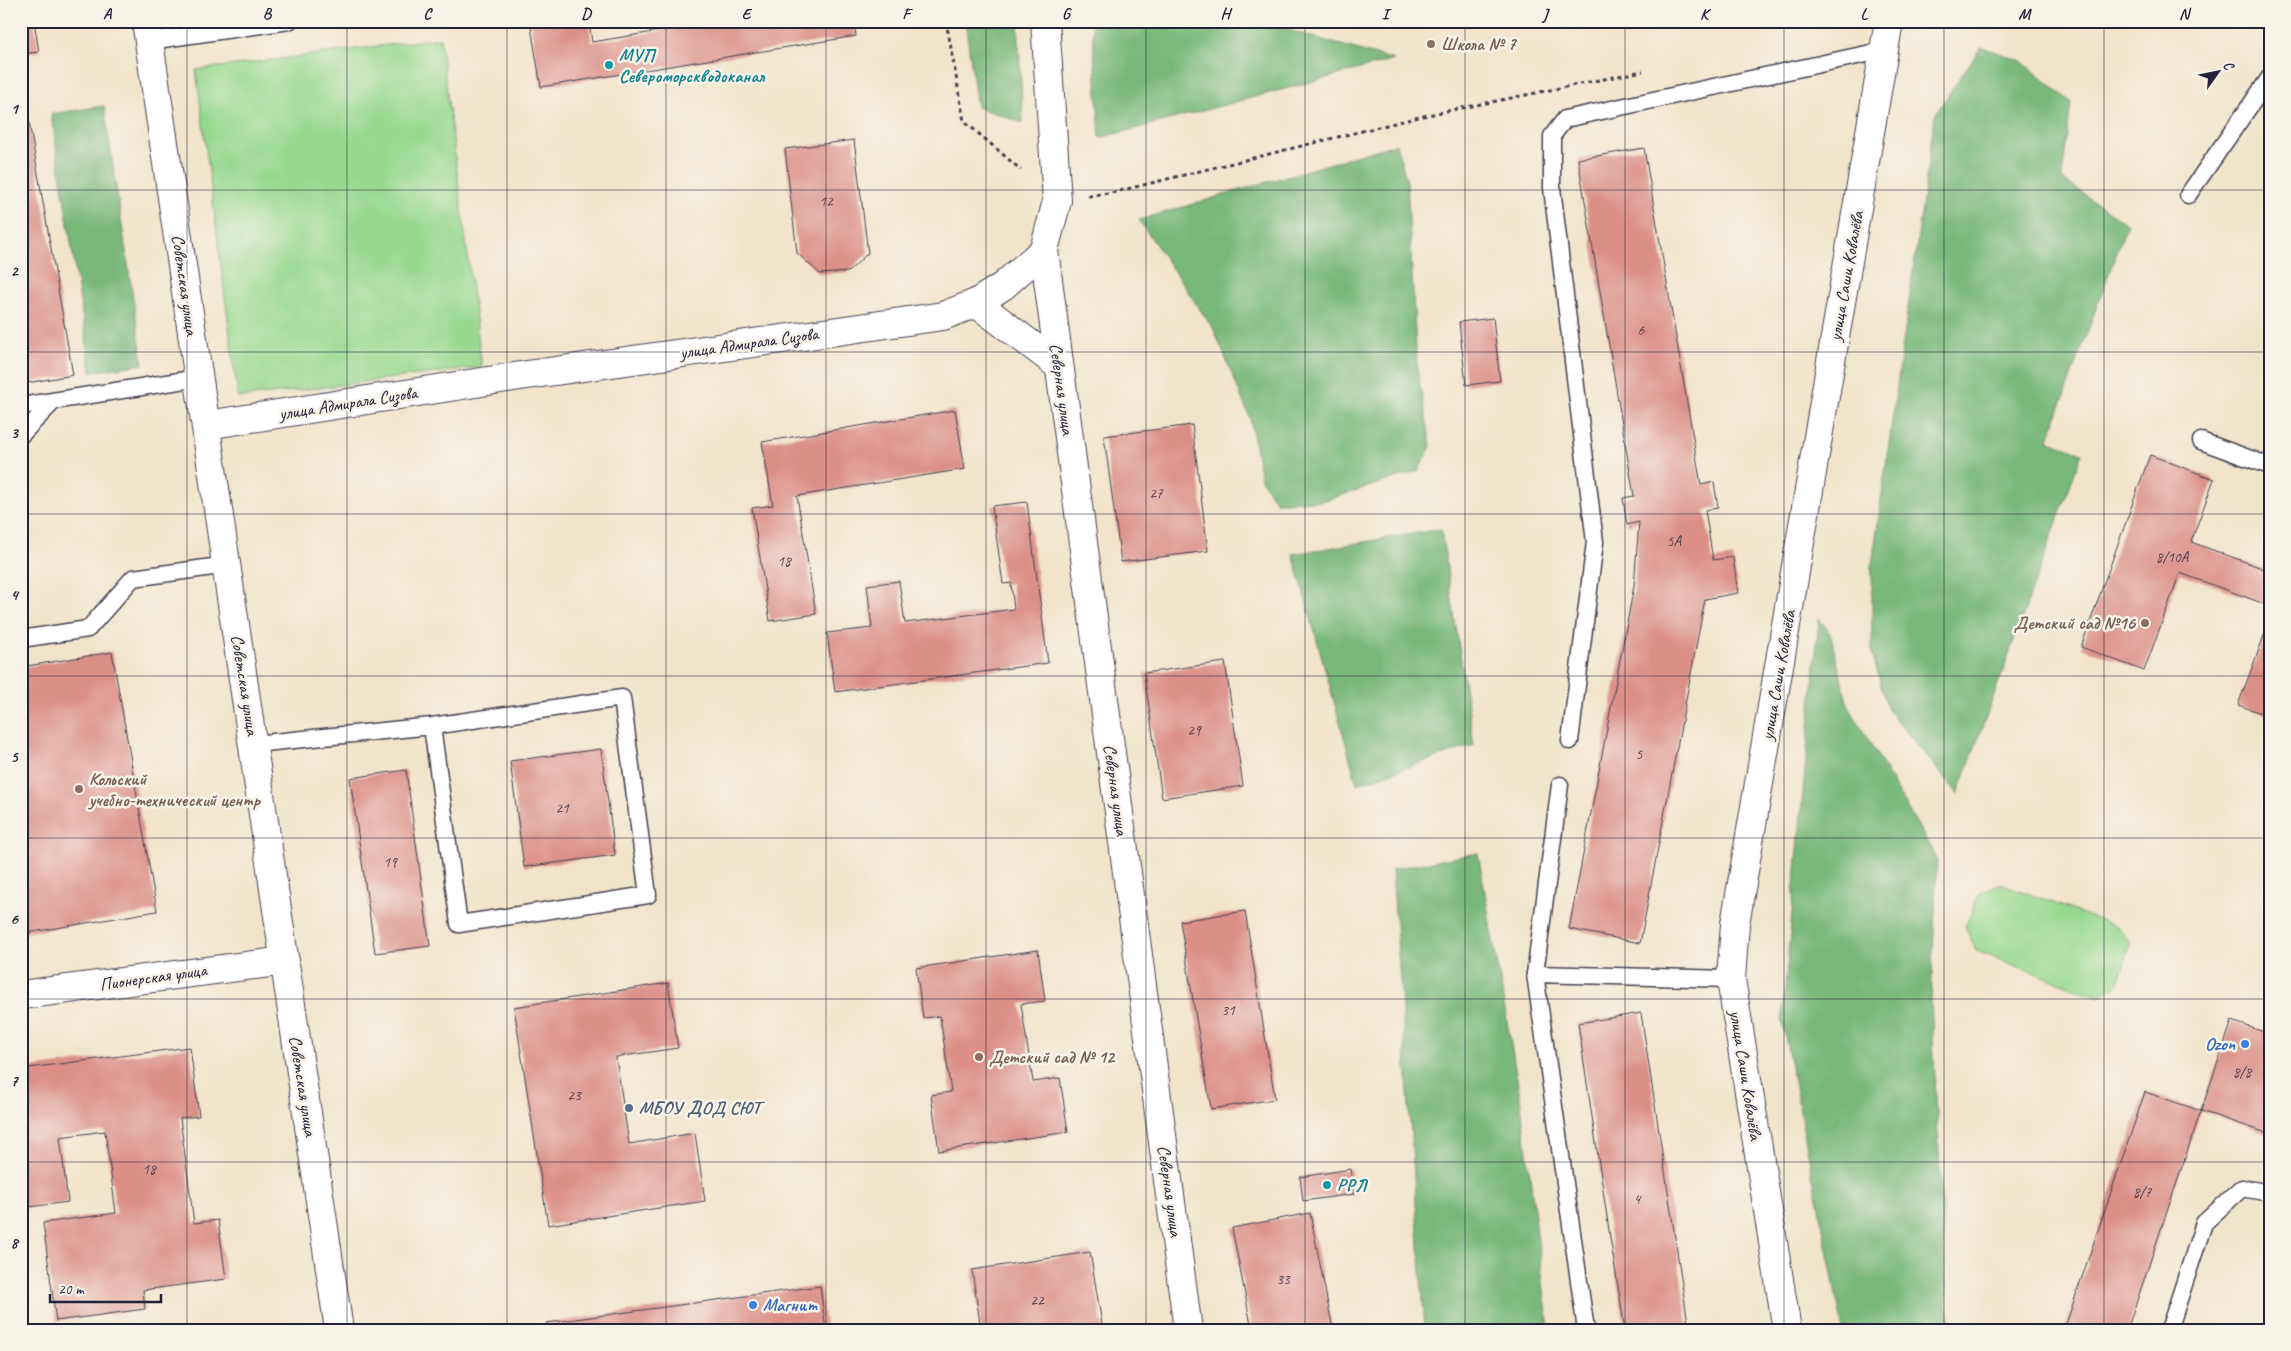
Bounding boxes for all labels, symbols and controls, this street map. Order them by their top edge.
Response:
text: A [103,4,113,24]
text: B [263,4,273,24]
text: C [423,4,433,24]
text: D [581,4,592,24]
text: E [742,4,753,24]
text: F [902,4,913,24]
text: G [1062,4,1072,24]
text: H [1220,4,1232,24]
text: I [1382,4,1392,24]
text: J [1541,4,1550,24]
text: K [1700,4,1712,24]
text: L [1861,4,1869,24]
text: M [2018,4,2032,24]
text: N [2179,4,2192,24]
place label: Школа № 7 [1441,33,1518,55]
marker: Школа № 7 [1425,38,1437,50]
place label: МУП Североморскводоканал [619,44,766,87]
north arrow [2194,48,2244,98]
text: С [2219,58,2239,74]
marker: МУП Североморскводоканал [603,59,615,71]
text: 1 [10,99,19,119]
house number: 12 [819,192,834,211]
street label: улица Саши Ковалёва [1824,208,1868,343]
street label: Советская улица [167,233,203,338]
text: 2 [10,261,19,281]
house number: 6 [1638,321,1646,340]
street label: улица Адмирала Сизова [677,322,821,365]
street label: Северная улица [1045,342,1079,437]
street label: улица Адмирала Сизова [276,381,420,426]
text: 3 [10,423,19,443]
house number: 27 [1149,484,1164,503]
house number: 5А [1667,532,1683,551]
house number: 8/10А [2156,548,2190,567]
house number: 18 [777,552,792,571]
text: 4 [10,585,19,605]
street label: улица Саши Ковалёва [1756,607,1800,742]
place label: Детский сад №16 [2014,612,2137,634]
marker: Детский сад №16 [2139,617,2151,629]
street label: Советская улица [226,633,264,738]
house number: 29 [1187,721,1202,740]
street label: Северная улица [1099,743,1133,838]
house number: 5 [1636,745,1644,764]
text: 5 [11,747,20,767]
place label: Кольский учебно-технический центр [87,768,261,811]
marker: Кольский учебно-технический центр [73,783,85,795]
house number: 21 [555,799,570,818]
house number: 19 [383,853,398,872]
text: 6 [10,909,19,929]
street label: Пионерская улица [98,958,210,995]
house number: 31 [1221,1001,1236,1020]
street label: улица Саши Ковалёва [1725,1007,1767,1143]
place label: Ozon [2205,1033,2236,1055]
street label: Советская улица [284,1034,322,1139]
marker: Ozon [2239,1038,2251,1050]
place label: Детский сад № 12 [989,1046,1116,1068]
marker: Детский сад № 12 [973,1051,985,1063]
house number: 8/8 [2233,1063,2252,1082]
text: 7 [10,1071,19,1091]
house number: 23 [567,1086,582,1105]
place label: МБОУ ДОД СЮТ [639,1097,766,1119]
marker: МБОУ ДОД СЮТ [623,1102,635,1114]
street label: Северная улица [1153,1144,1187,1239]
house number: 18 [142,1160,157,1179]
place label: РРЛ [1337,1174,1369,1196]
marker: РРЛ [1321,1179,1333,1191]
house number: 8/7 [2133,1183,2152,1202]
house number: 4 [1634,1190,1642,1209]
text: 8 [10,1233,19,1253]
house number: 33 [1276,1270,1291,1289]
scale bar [50,1271,161,1303]
text: 20 m [58,1280,85,1299]
house number: 22 [1030,1291,1045,1310]
place label: Магнит [763,1294,818,1316]
marker: Магнит [747,1299,759,1311]

